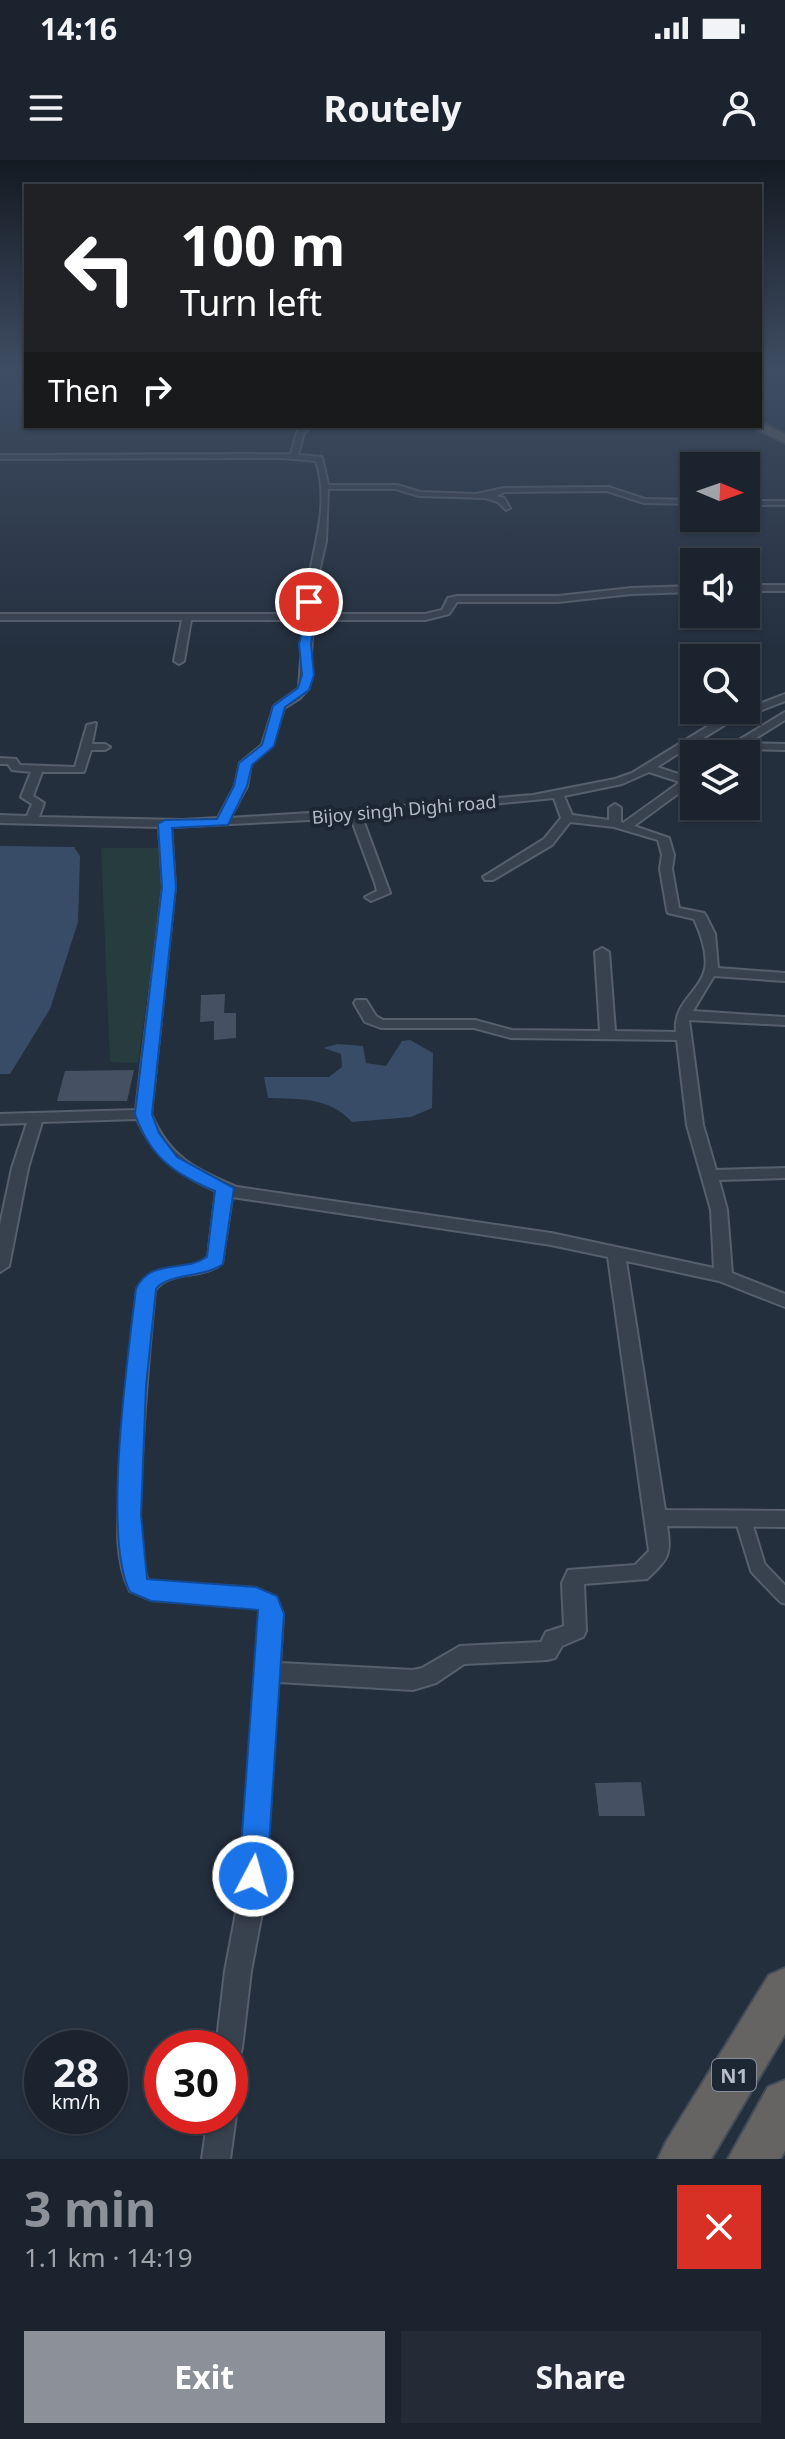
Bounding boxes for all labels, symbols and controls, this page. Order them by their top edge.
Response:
text: 14:16 [40,8,117,49]
text: Routely [324,84,461,133]
icon: menu [24,86,68,130]
icon: person [717,86,761,130]
text: 100 m [180,206,345,282]
icon: left [48,216,152,320]
text: Turn left [180,278,322,327]
icon: right [135,368,179,412]
text: Then [48,370,119,411]
north arrow [680,452,760,532]
map controls [680,452,760,820]
button: sound [680,548,760,628]
pin [275,568,343,636]
icon: arrive [287,580,331,624]
button: search [680,644,760,724]
button: layers [680,740,760,820]
street label: Bijoy singh Dighi road [311,789,497,829]
position arrow [211,1834,295,1918]
speed limit sign: 30 [144,2030,248,2134]
text: 28 [53,2044,99,2099]
road number: N1 [712,2059,756,2091]
text: km/h [51,2088,101,2115]
text: 3 min [24,2176,156,2241]
button: close [677,2185,761,2269]
text: 1.1 km · 14:19 [24,2239,193,2275]
button: Exit [24,2331,385,2423]
button: Share [401,2331,761,2423]

